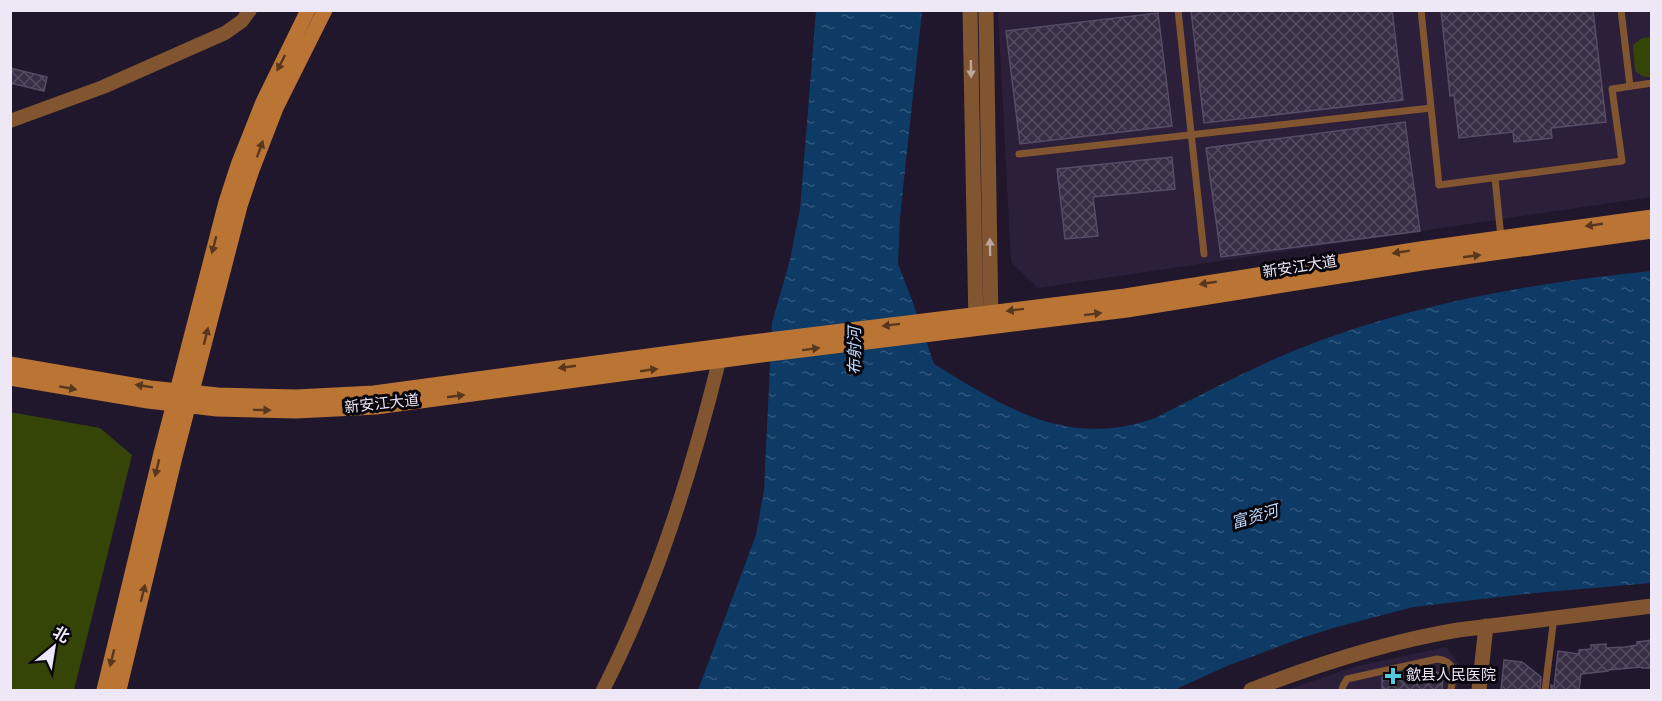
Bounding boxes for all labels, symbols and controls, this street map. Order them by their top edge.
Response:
one-way arrow [276,54,286,71]
one-way arrow [966,59,976,78]
one-way arrow [255,139,265,157]
one-way arrow [1584,220,1603,229]
one-way arrow [209,236,219,254]
one-way arrow [985,237,995,256]
one-way arrow [1391,248,1410,257]
one-way arrow [1463,251,1482,260]
street label: 新安江大道 [1261,253,1339,283]
one-way arrow [1198,278,1217,287]
one-way arrow [1005,305,1024,314]
one-way arrow [1083,309,1102,319]
one-way arrow [881,320,900,330]
water label: 布射河 [846,324,866,375]
one-way arrow [202,327,212,345]
one-way arrow [801,344,820,354]
one-way arrow [558,363,577,372]
one-way arrow [640,366,659,375]
one-way arrow [134,382,153,391]
one-way arrow [59,383,78,392]
street label: 新安江大道 [344,392,420,418]
one-way arrow [446,392,465,401]
one-way arrow [252,406,271,415]
one-way arrow [152,459,162,477]
water label: 富资河 [1229,501,1284,534]
one-way arrow [138,584,148,602]
north arrow [24,617,84,677]
text: 北 [49,623,72,648]
one-way arrow [106,648,116,667]
place label: 歙县人民医院 [1406,666,1496,686]
marker: 歙县人民医院 [1384,667,1402,685]

